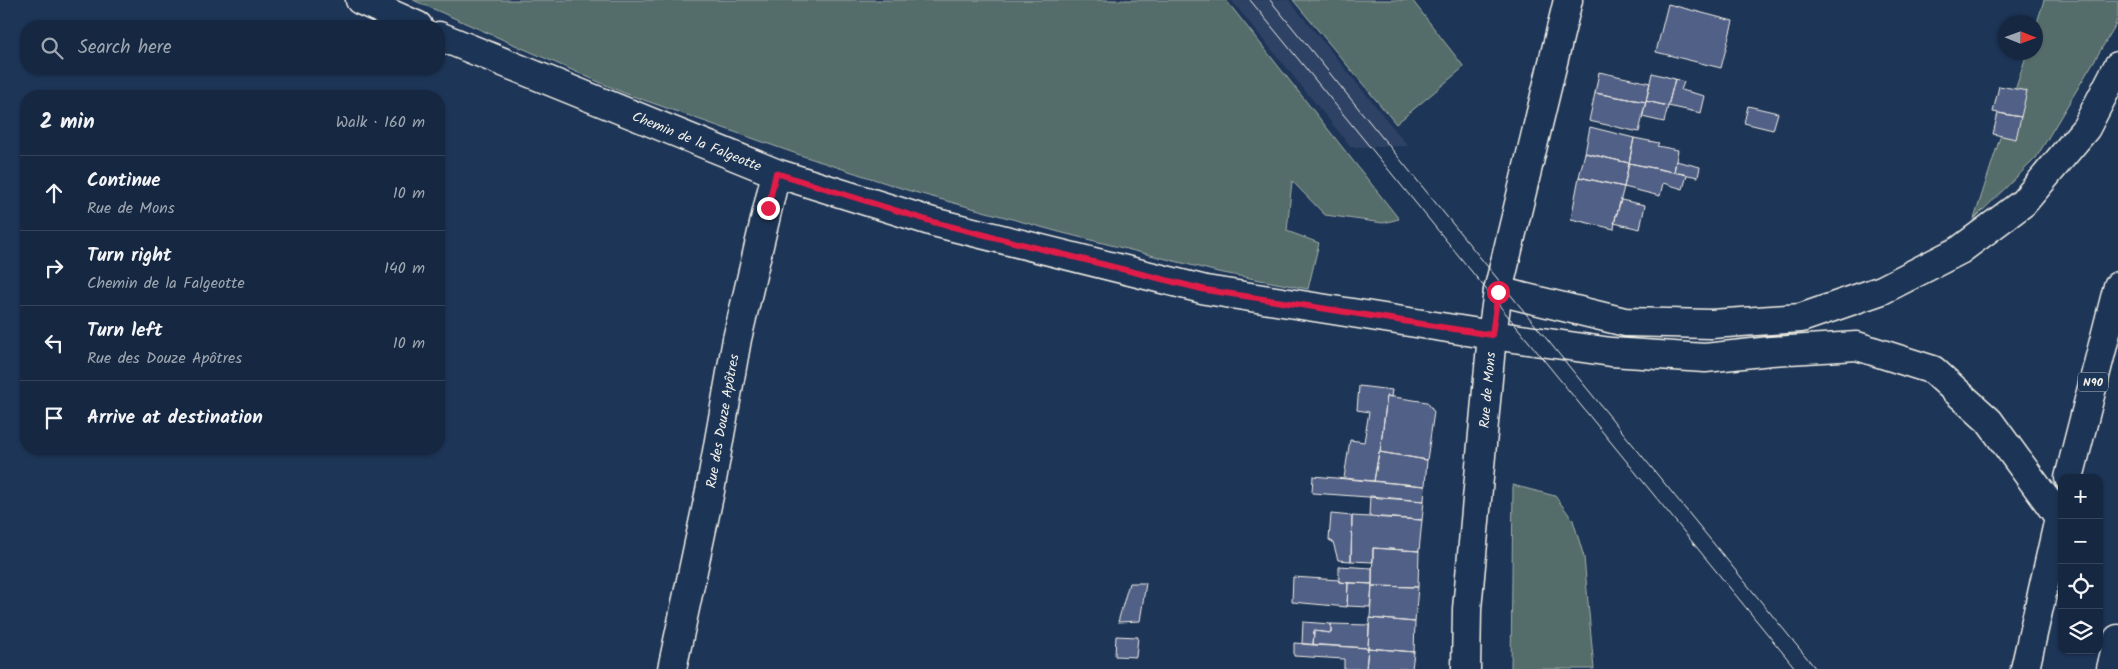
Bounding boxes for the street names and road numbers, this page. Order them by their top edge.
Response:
street label: Chemin de la Falgeotte [629,106,765,178]
street label: Rue de Mons [1474,351,1502,429]
street label: Rue des Douze Apôtres [700,352,746,490]
road number: N90 [2078,372,2108,392]

